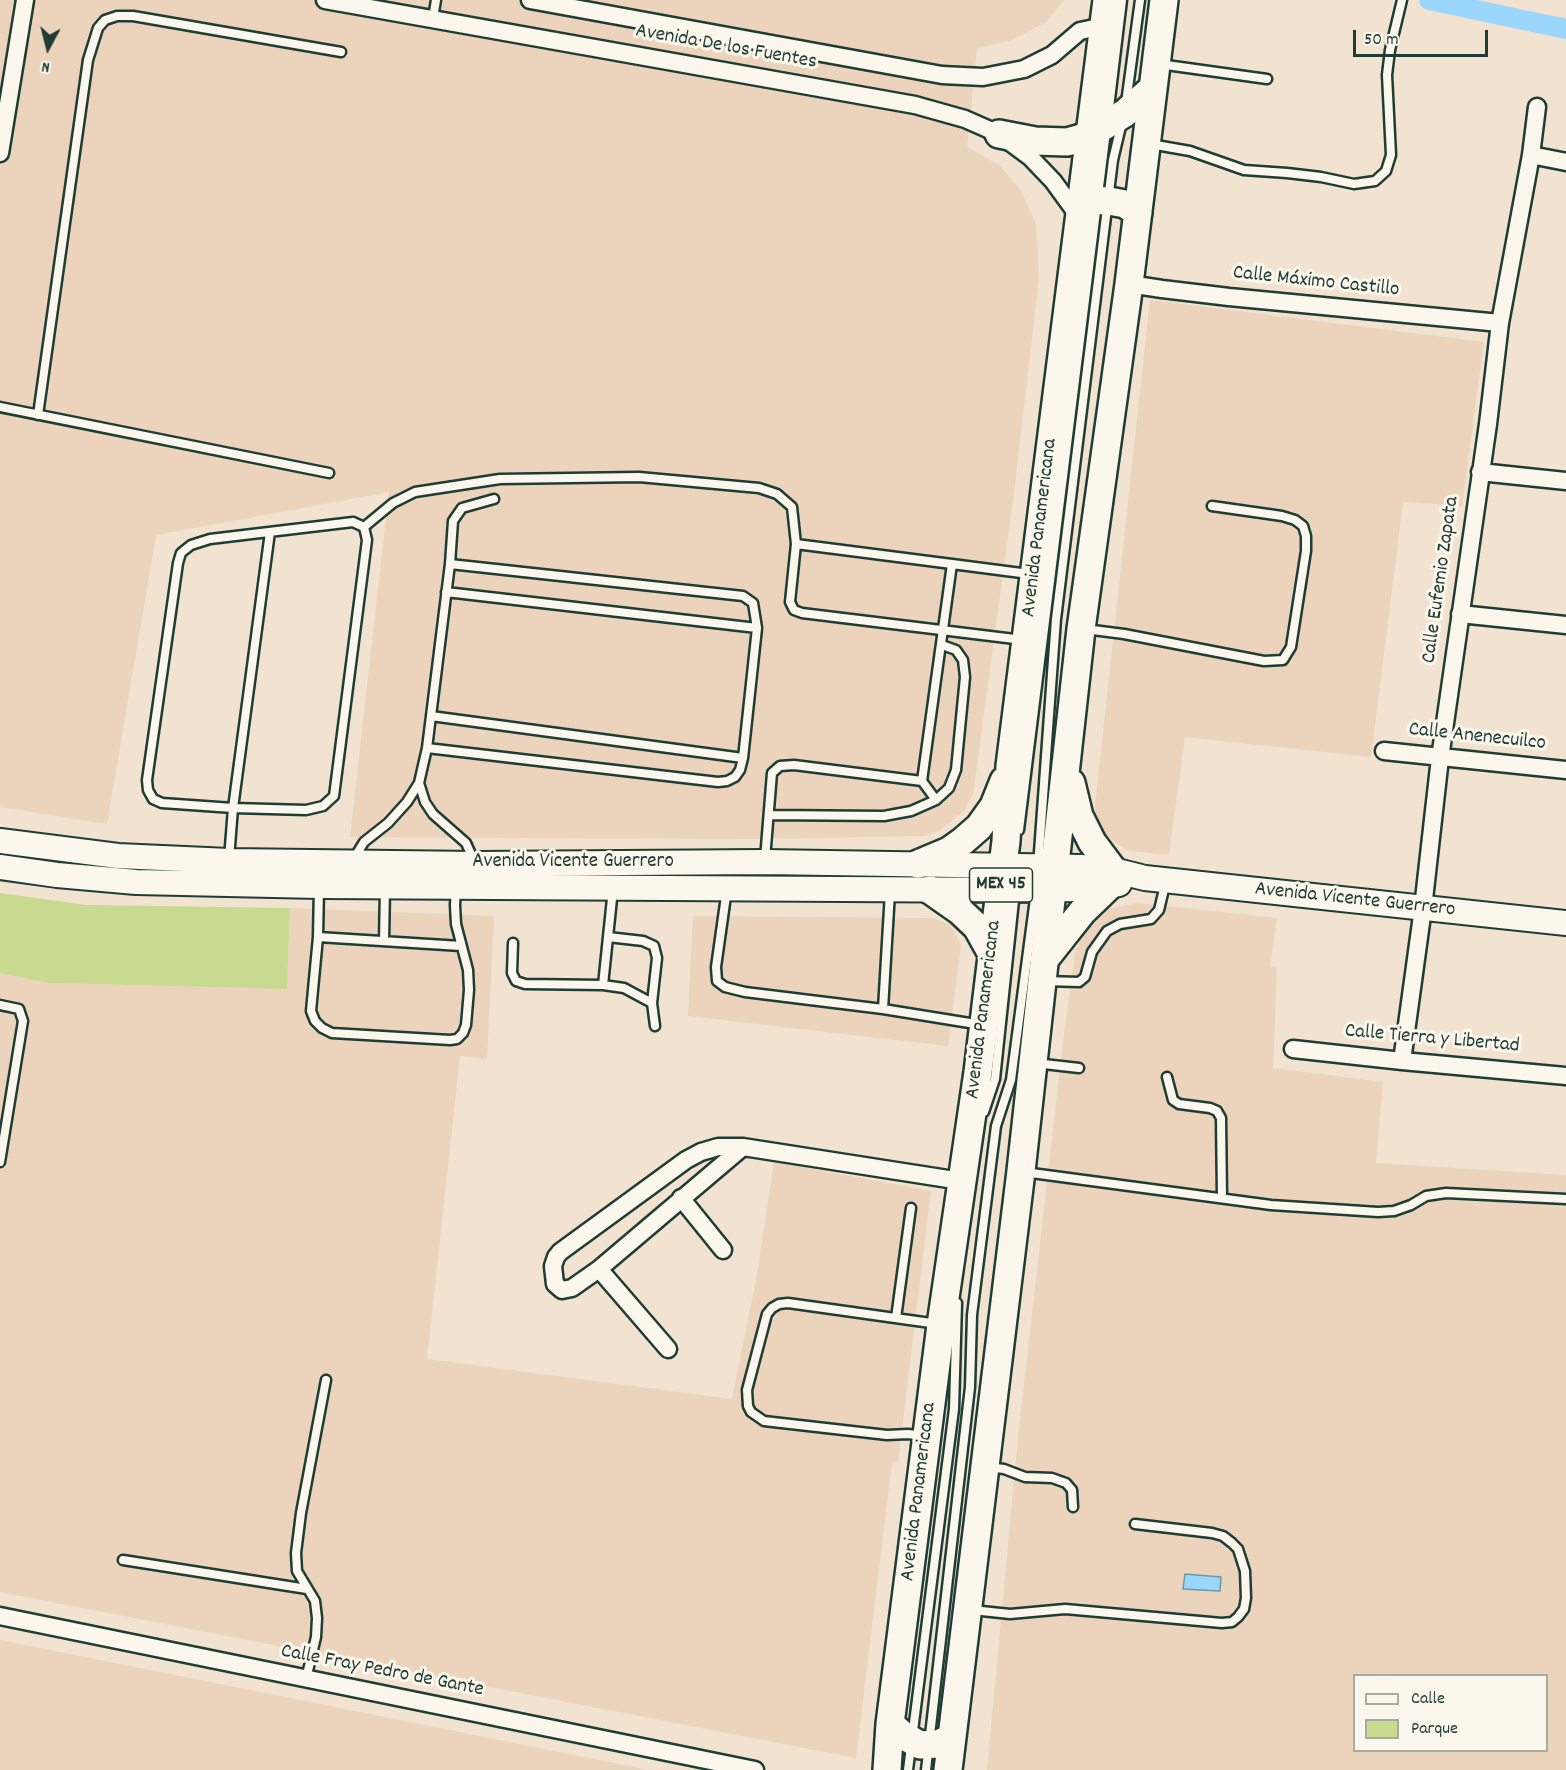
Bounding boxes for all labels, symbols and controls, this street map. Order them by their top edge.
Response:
north arrow [18,18,78,78]
scale bar [1356,18,1491,56]
street label: Avenida De los Fuentes [633,20,819,76]
text: 50 m [1364,28,1399,53]
text: N [40,54,51,78]
street label: Calle Máximo Castillo [1232,262,1400,304]
street label: Avenida Panamericana [1018,437,1064,619]
street label: Calle Eufemio Zapata [1418,495,1466,665]
street label: Calle Anenecuilco [1407,718,1547,758]
street label: Avenida Vicente Guerrero [472,850,674,876]
road number: MEX 45 [970,868,1032,902]
street label: Avenida Vicente Guerrero [1253,878,1457,924]
street label: Avenida Panamericana [962,919,1008,1101]
street label: Calle Tierra y Libertad [1344,1020,1520,1060]
street label: Avenida Panamericana [897,1401,943,1583]
street label: Calle Fray Pedro de Gante [278,1640,486,1704]
legend [1353,1674,1548,1752]
text: Calle [1411,1687,1445,1712]
text: Parque [1411,1717,1458,1742]

